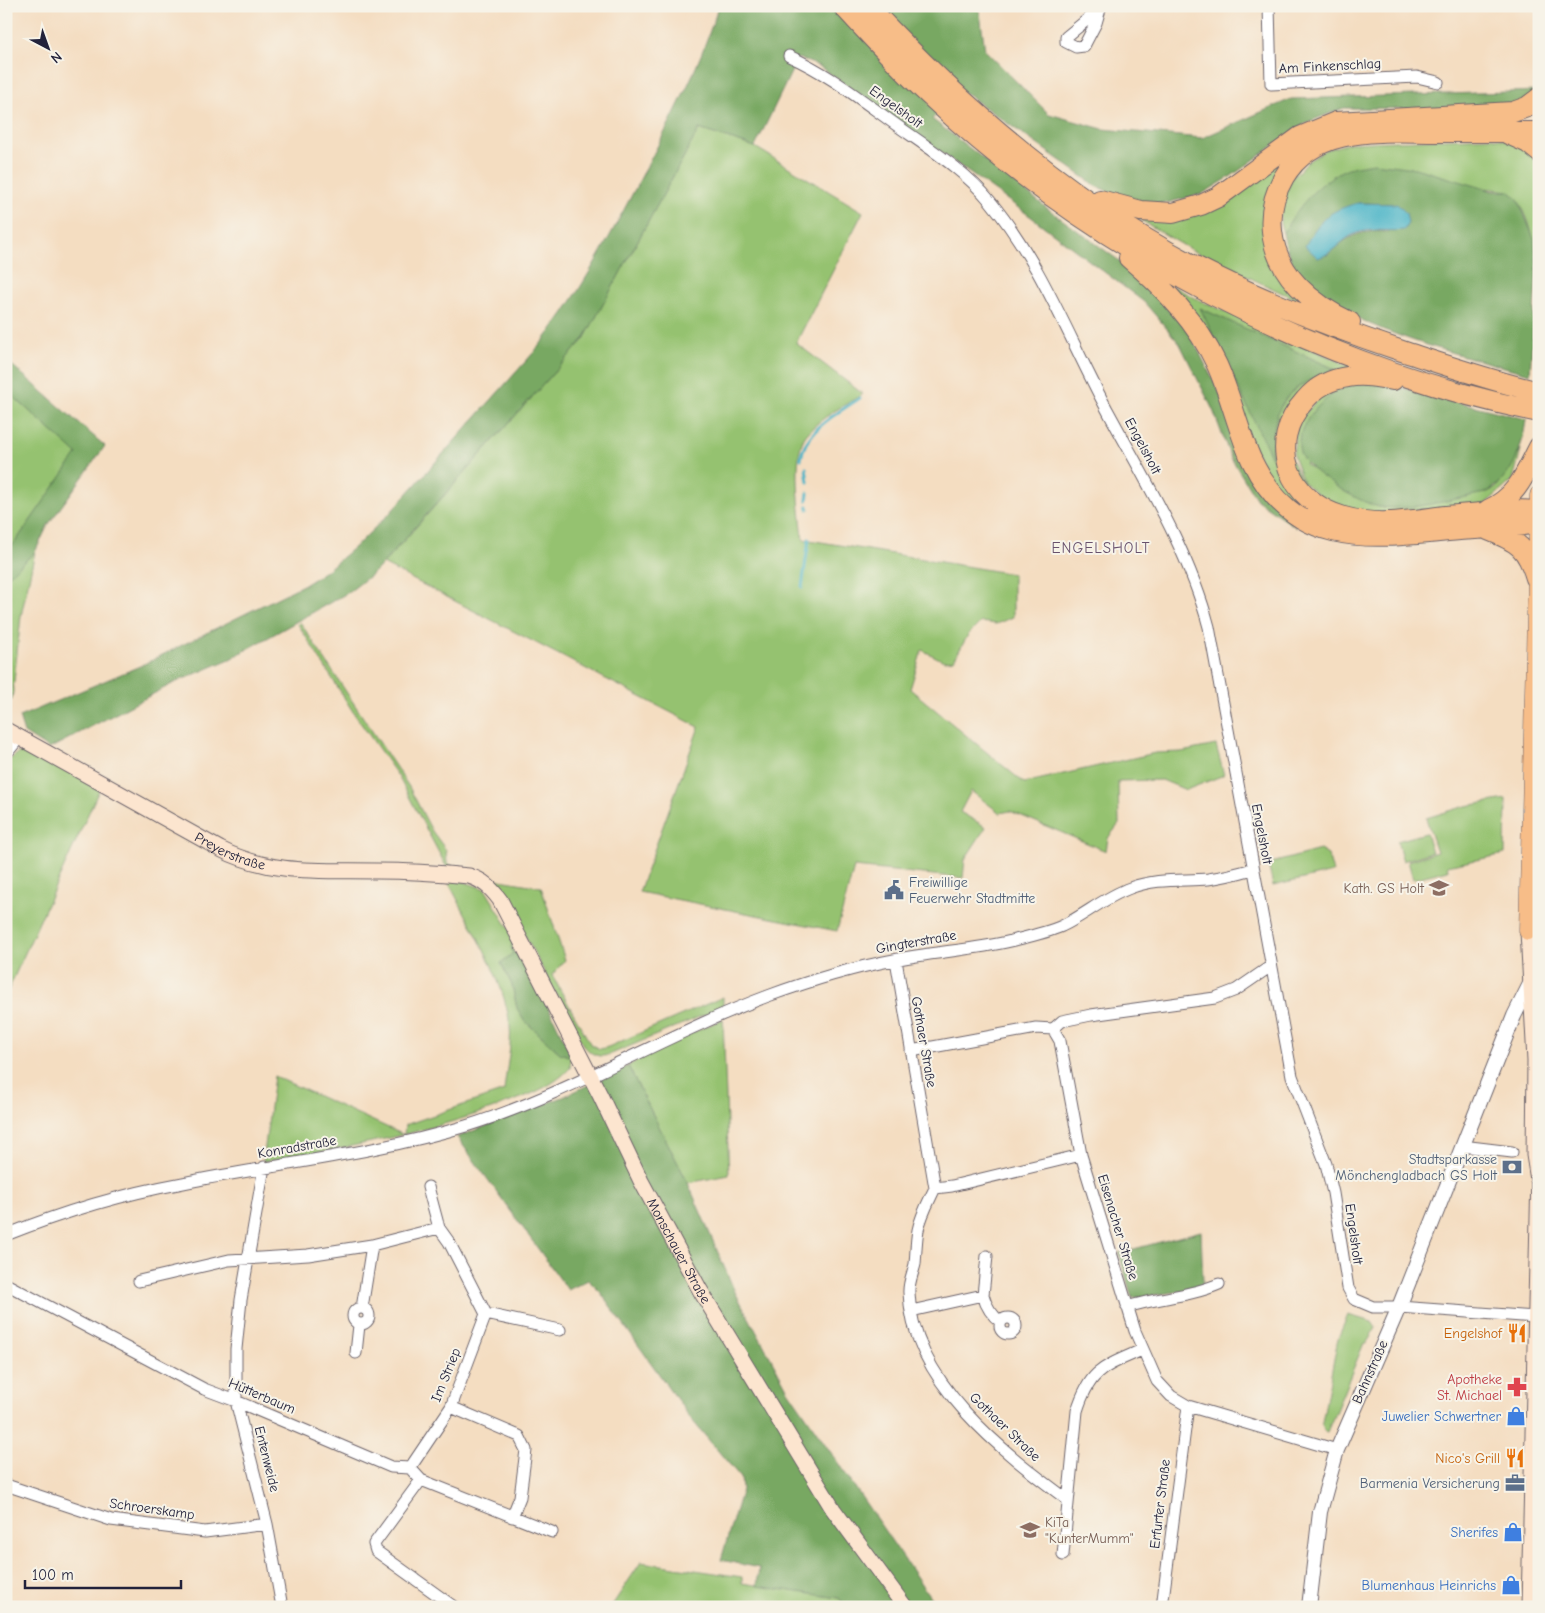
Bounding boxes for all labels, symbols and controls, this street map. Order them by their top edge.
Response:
north arrow [22,22,72,72]
text: N [47,48,65,67]
street label: Am Finkenschlag [1278,55,1382,77]
street label: Engelsholt [866,82,927,133]
street label: Engelsholt [1121,415,1165,478]
district label: ENGELSHOLT [1052,539,1150,557]
street label: Engelsholt [1248,802,1276,867]
street label: Preyerstraße [192,828,267,873]
place label: Freiwillige Feuerwehr Stadtmitte [909,874,1035,907]
school or university icon: Kath. GS Holt [1428,877,1450,899]
public building icon: Freiwillige Feuerwehr Stadtmitte [883,879,905,901]
place label: Kath. GS Holt [1344,880,1425,897]
street label: Gingterstraße [875,927,957,957]
street label: Gothaer Straße [908,995,940,1089]
street label: Konradstraße [256,1132,338,1162]
place label: Stadtsparkasse Mönchengladbach GS Holt [1335,1151,1498,1184]
bank icon: Stadtsparkasse Mönchengladbach GS Holt [1501,1156,1523,1178]
street label: Eisenacher Straße [1094,1172,1142,1282]
street label: Monschauer Straße [643,1195,715,1306]
street label: Engelsholt [1341,1202,1367,1267]
restaurant icon: Engelshof [1506,1322,1528,1344]
place label: Engelshof [1444,1325,1503,1342]
street label: Bahnstraße [1348,1338,1392,1406]
street label: Im Striep [428,1346,464,1404]
place label: Apotheke St. Michael [1437,1371,1502,1404]
street label: Hütterbaum [226,1374,298,1418]
pharmacy icon: Apotheke St. Michael [1506,1376,1528,1398]
street label: Gothaer Straße [966,1389,1044,1465]
shop icon: Juwelier Schwertner [1505,1405,1527,1427]
place label: Juwelier Schwertner [1382,1408,1501,1425]
street label: Entenweide [251,1424,283,1494]
restaurant icon: Nico's Grill [1504,1447,1526,1469]
place label: Nico's Grill [1435,1450,1500,1467]
street label: Erfurter Straße [1146,1458,1174,1550]
office icon: Barmenia Versicherung [1504,1472,1526,1494]
place label: Barmenia Versicherung [1360,1475,1500,1492]
street label: Schroerskamp [108,1495,196,1523]
place label: KiTa "KunterMumm" [1045,1514,1134,1547]
school or university icon: KiTa "KunterMumm" [1019,1519,1041,1541]
shop icon: Sherifes [1502,1521,1524,1543]
place label: Sherifes [1451,1524,1498,1541]
scale bar [25,1558,181,1590]
text: 100 m [32,1566,74,1584]
shop icon: Blumenhaus Heinrichs [1500,1574,1522,1596]
place label: Blumenhaus Heinrichs [1362,1577,1496,1594]

